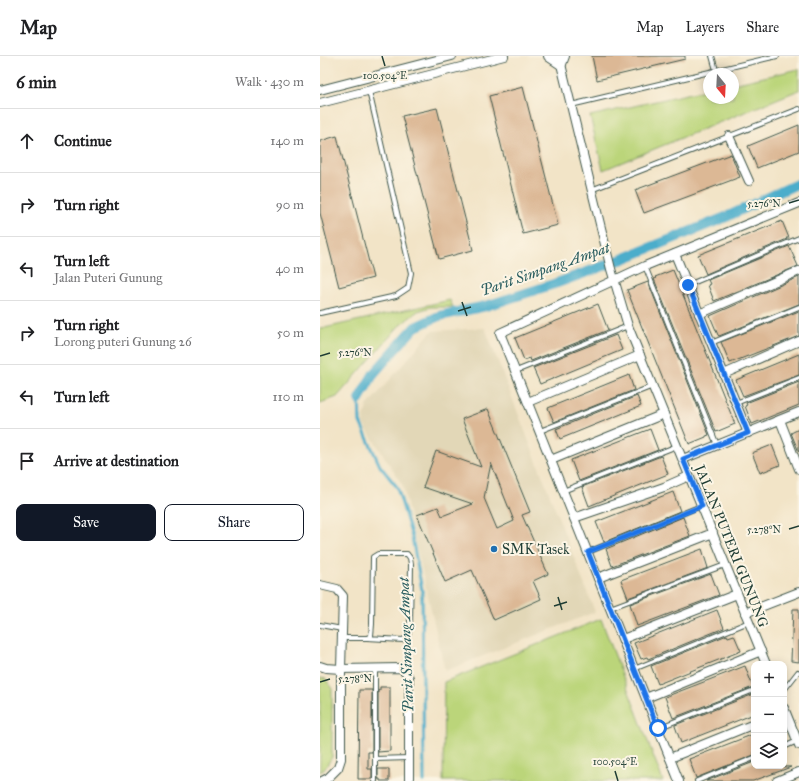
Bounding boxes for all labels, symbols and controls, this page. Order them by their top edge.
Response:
text: Map [20,16,57,39]
text: Map [636,19,664,36]
text: Layers [686,19,724,36]
text: Share [746,19,779,36]
north arrow [703,68,739,104]
text: 100.504°E [363,70,407,82]
text: 6 min [16,72,57,93]
text: Walk · 430 m [235,74,304,90]
icon: ahead [16,130,38,152]
text: Continue [54,132,112,150]
text: 140 m [270,133,304,149]
icon: right [16,194,38,216]
text: Turn right [54,196,119,214]
text: 90 m [276,197,304,213]
text: 5.276°N [747,198,781,210]
water label: Parit Simpang Ampat [478,238,613,300]
text: Turn left [54,252,110,270]
icon: left [16,258,38,280]
text: 40 m [275,261,304,277]
text: Jalan Puteri Gunung [54,270,162,286]
route end [679,276,697,294]
text: Turn right [54,316,119,334]
icon: right [16,322,38,344]
text: 50 m [277,325,304,341]
text: Lorong puteri Gunung 26 [54,334,192,350]
text: 5.276°N [338,347,372,359]
icon: left [16,386,38,408]
text: Turn left [54,388,110,406]
text: 110 m [272,389,304,405]
icon: arrive [16,450,38,472]
text: Arrive at destination [54,452,179,470]
street label: JALAN PUTERI GUNUNG [689,461,772,630]
button: Save [16,504,156,541]
button: Share [164,504,304,541]
text: 5.278°N [747,524,781,536]
place label: SMK Tasek [502,541,570,558]
marker: SMK Tasek [489,544,499,554]
water label: Parit Simpang Ampat [395,576,418,713]
map controls [751,661,787,769]
button: + [751,661,787,697]
text: 5.278°N [338,673,372,685]
button: − [751,697,787,733]
route start [649,719,667,737]
button: layers [751,733,787,769]
text: 100.504°E [593,756,637,768]

